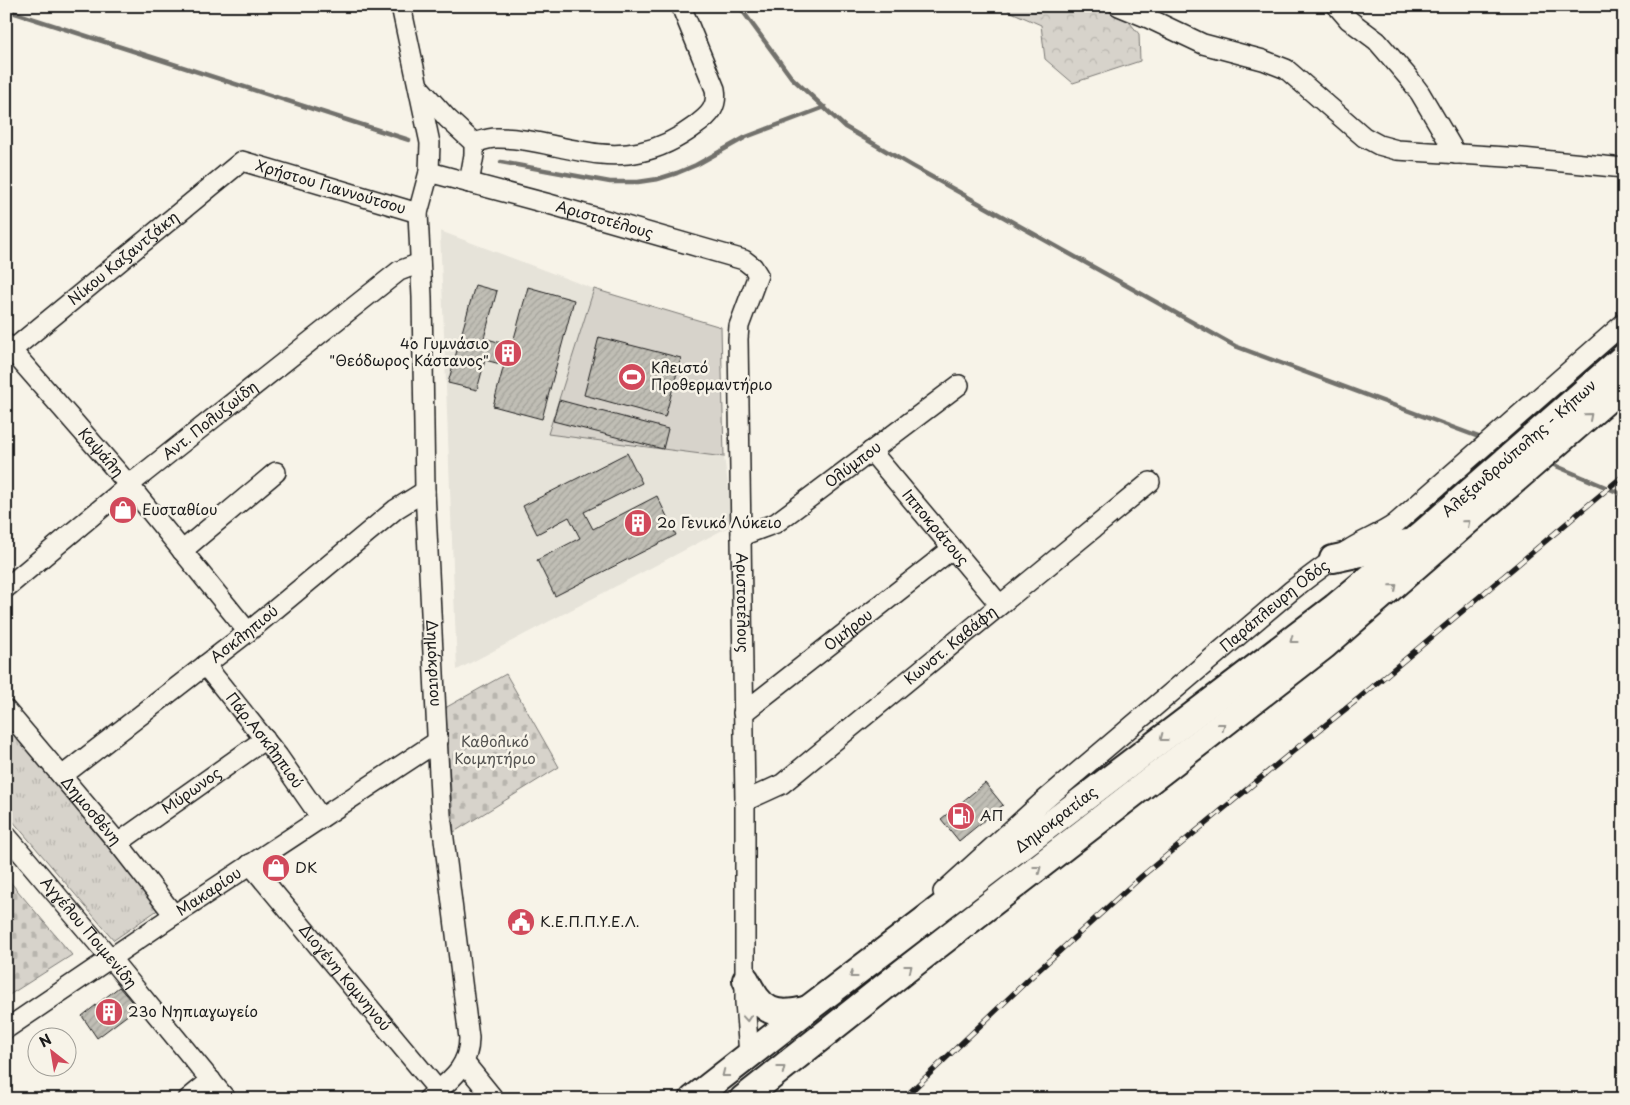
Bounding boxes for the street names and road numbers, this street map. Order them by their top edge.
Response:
street label: Χρήστου Γιαννούτσου [253,153,409,219]
street label: Αριστοτέλους [554,194,657,243]
street label: Νίκου Καζαντζάκη [62,205,183,310]
street label: Αλεξανδρούπολης - Κήπων [1436,373,1601,522]
street label: Αντ. Πολυζωίδη [156,374,262,465]
street label: Καψάλη [74,422,130,481]
street label: Ολύμπου [819,435,885,493]
street label: Ιπποκράτους [897,483,975,570]
street label: Αριστοτέλους [731,552,756,653]
street label: Παράπλευρη Οδός [1214,553,1333,657]
street label: Ασκληπιού [205,599,282,667]
street label: Κωνστ. Καβάφη [898,599,1001,689]
street label: Ομήρου [818,603,877,656]
street label: Δημόκριτου [421,619,449,707]
street label: Πάρ.Ασκληπιού [221,687,310,792]
street label: Μύρωνος [156,761,225,819]
street label: Δημοσθένη [57,771,128,849]
street label: Δημοκρατίας [1009,780,1101,858]
street label: Μακαρίου [171,861,246,921]
street label: Αγγέλου Ποιμενίδη [36,871,143,993]
street label: Διογένη Κομνηνού [294,918,397,1035]

